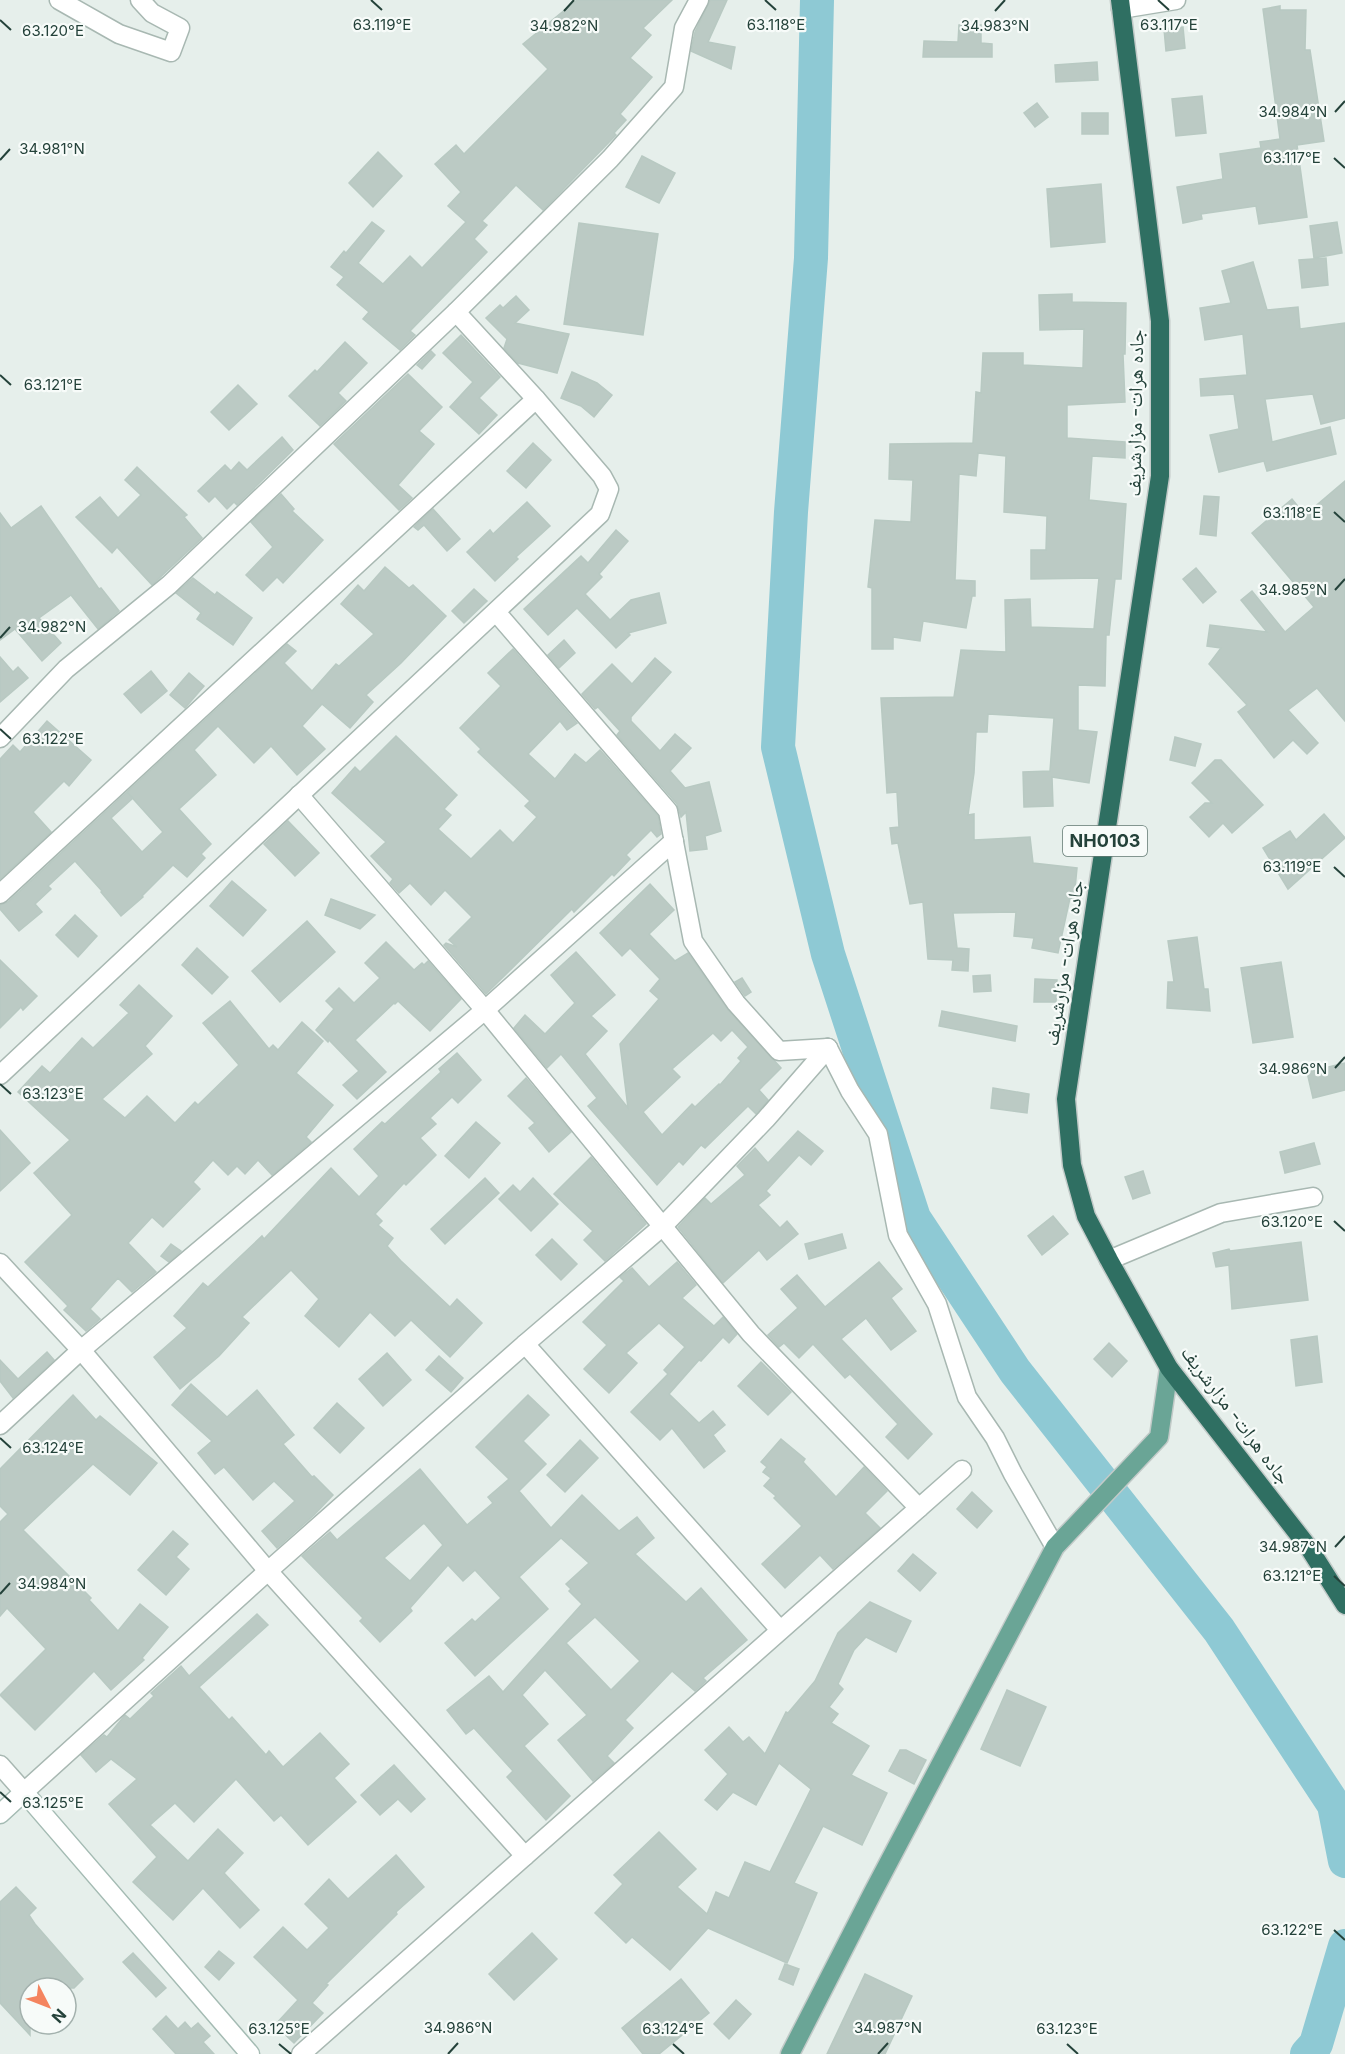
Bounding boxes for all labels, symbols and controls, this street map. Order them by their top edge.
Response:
text: 63.119°E [353,15,411,34]
text: 63.118°E [747,15,805,34]
text: 63.117°E [1140,15,1198,34]
text: 34.982°N [530,16,598,35]
text: 34.983°N [961,16,1029,35]
text: 63.120°E [22,21,84,40]
text: 34.984°N [1259,102,1327,121]
text: 34.981°N [19,139,85,158]
text: 63.117°E [1263,148,1321,167]
street label: جاده هرات- مزارشریف [1122,329,1148,497]
text: 63.121°E [24,375,82,394]
text: 63.118°E [1263,503,1321,522]
text: 34.985°N [1259,580,1327,599]
text: 34.982°N [18,617,86,636]
text: 63.122°E [22,729,84,748]
road number: NH0103 [1063,826,1147,856]
text: 63.119°E [1263,857,1321,876]
street label: جاده هرات- مزارشریف [1039,878,1089,1047]
text: 34.986°N [1259,1059,1327,1078]
text: 63.123°E [22,1084,84,1103]
text: 63.120°E [1261,1212,1323,1231]
street label: جاده هرات- مزارشریف [1176,1341,1296,1489]
text: 63.124°E [22,1438,84,1457]
text: 34.987°N [1259,1537,1327,1556]
text: 63.121°E [1263,1566,1321,1585]
text: 34.984°N [18,1574,86,1593]
text: 63.125°E [22,1793,84,1812]
text: 63.122°E [1261,1920,1323,1939]
north arrow [18,1976,78,2036]
text: N [48,2005,71,2027]
text: 34.986°N [424,2018,492,2037]
text: 34.987°N [854,2018,922,2037]
text: 63.125°E [248,2019,310,2038]
text: 63.124°E [642,2019,704,2038]
text: 63.123°E [1036,2019,1098,2038]

